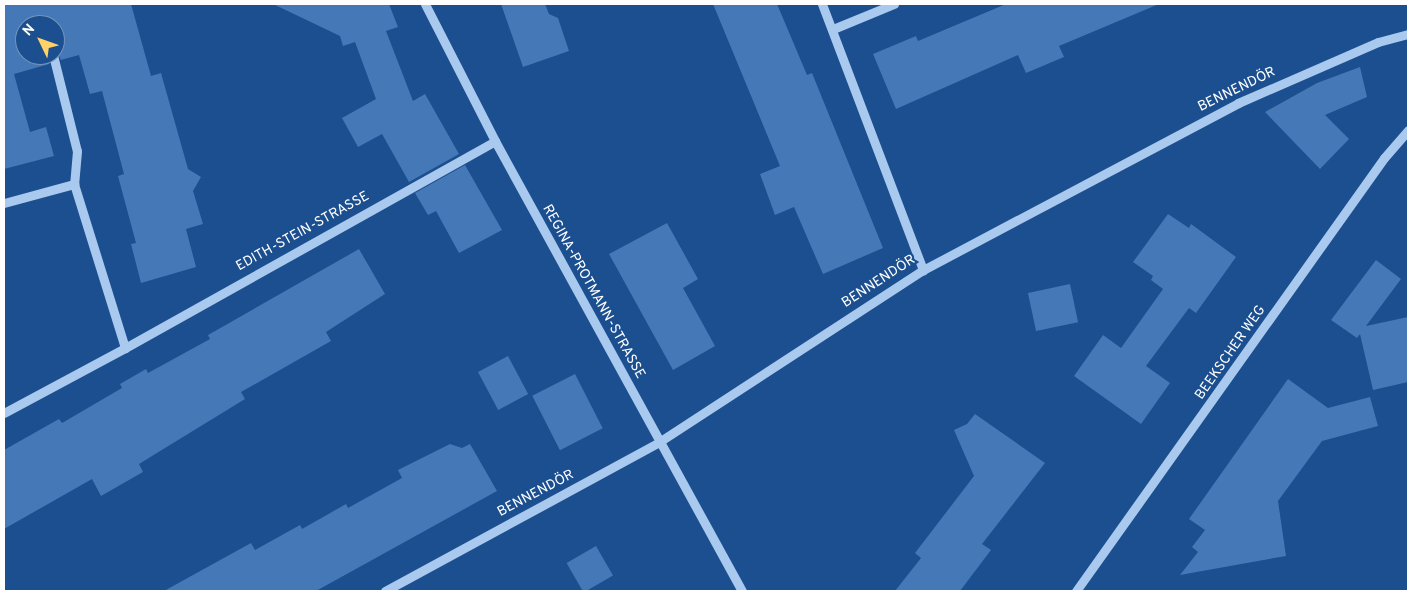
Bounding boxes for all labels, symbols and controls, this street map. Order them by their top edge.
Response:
north arrow [15,15,65,65]
text: N [20,21,39,40]
street label: BENNENDÖR [1195,64,1279,116]
street label: EDITH-STEIN-STRASSE [234,188,372,276]
street label: REGINA-PROTMANN-STRASSE [538,202,648,382]
street label: BENNENDÖR [839,252,919,312]
street label: BEEKSCHER WEG [1192,302,1270,404]
street label: BENNENDÖR [495,467,577,521]

